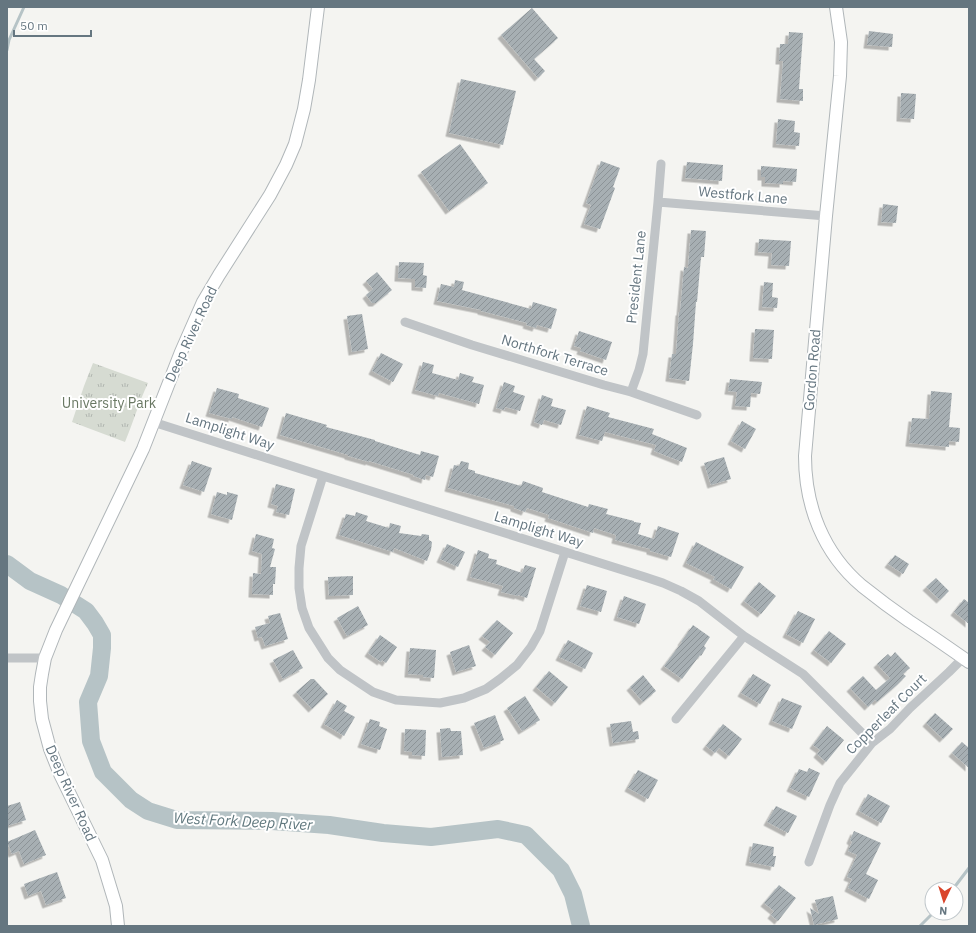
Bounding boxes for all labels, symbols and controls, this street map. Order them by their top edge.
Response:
scale bar [14,12,91,38]
text: 50 m [20,18,48,33]
street label: Westfork Lane [698,182,789,208]
street label: President Lane [622,229,650,324]
street label: Deep River Road [161,283,221,385]
street label: Gordon Road [799,328,825,412]
street label: Northfork Terrace [499,330,611,380]
park label: University Park [62,394,157,412]
street label: Lamplight Way [183,408,277,454]
street label: Lamplight Way [492,507,586,551]
street label: Copperleaf Court [842,670,930,758]
street label: Deep River Road [42,742,100,844]
water label: West Fork Deep River [173,808,313,834]
north arrow [924,881,964,921]
text: N [939,904,948,918]

